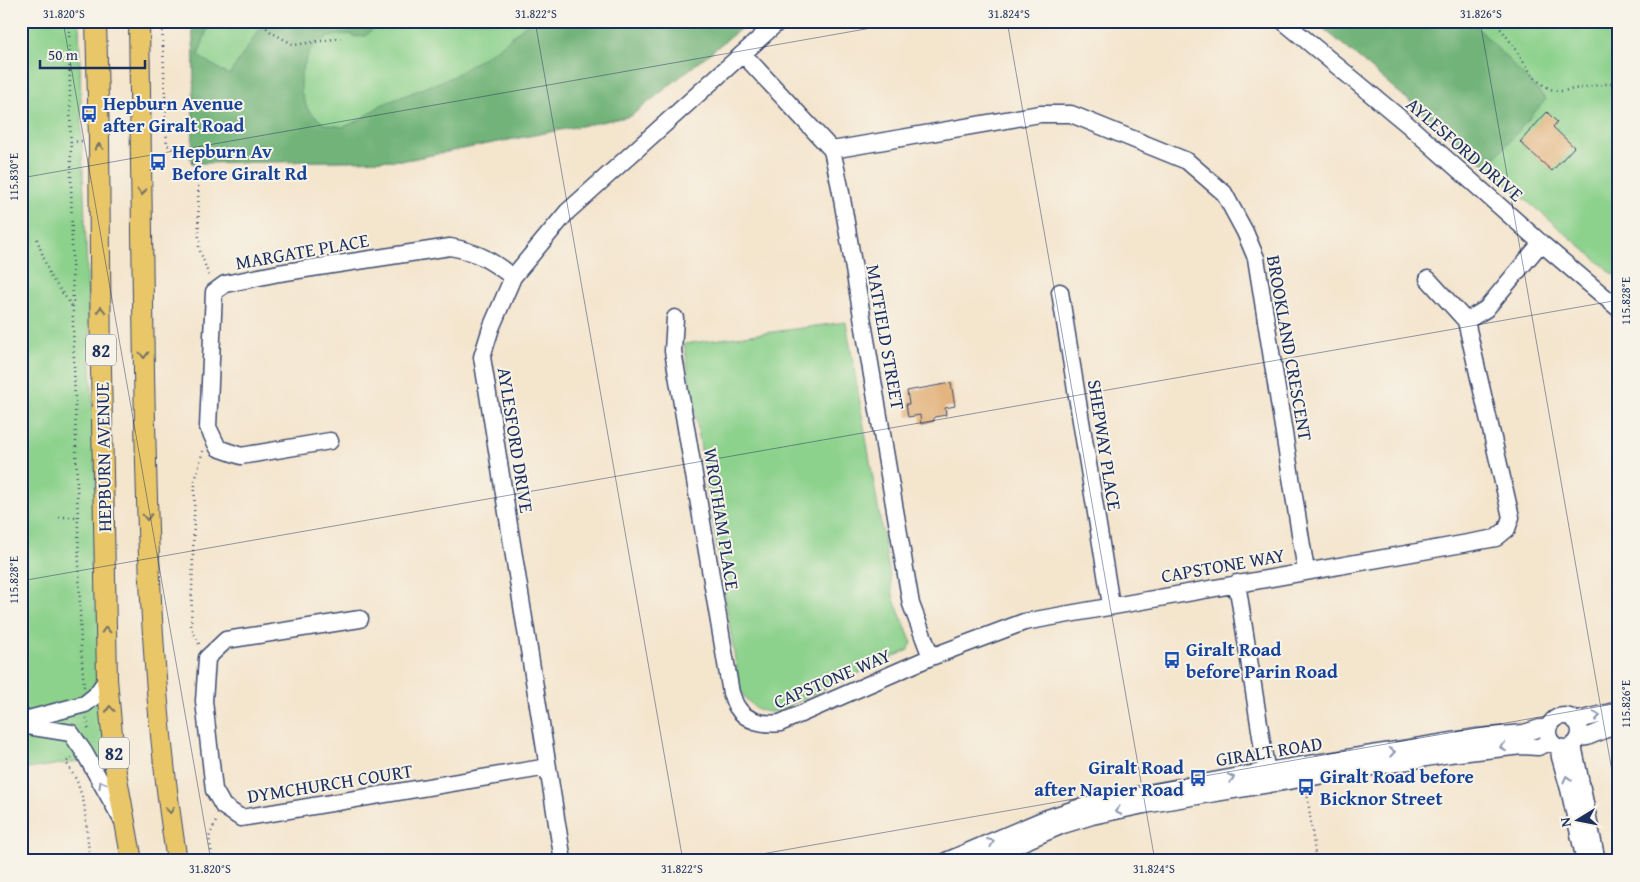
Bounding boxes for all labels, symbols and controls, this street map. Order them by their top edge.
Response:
text: 31.820°S [43,5,85,22]
text: 31.822°S [515,5,557,22]
text: 31.824°S [988,5,1030,22]
text: 31.826°S [1460,5,1502,22]
scale bar [40,38,145,70]
text: 50 m [48,44,79,65]
place label: Hepburn Avenue after Giralt Road [103,89,244,139]
street label: AYLESFORD DRIVE [1400,90,1530,208]
bus stop icon: Hepburn Avenue after Giralt Road [79,104,99,124]
place label: Hepburn Av Before Giralt Rd [172,137,308,187]
one-way arrow [94,143,104,151]
bus stop icon: Hepburn Av Before Giralt Rd [148,152,168,172]
text: 115.830°E [5,153,22,201]
one-way arrow [136,189,147,197]
street label: MARGATE PLACE [233,225,371,277]
street label: BROOKLAND CRESCENT [1260,253,1320,443]
street label: MATFIELD STREET [859,262,913,412]
text: 115.828°E [1617,277,1634,325]
one-way arrow [95,306,106,314]
road number: 82 [86,334,116,366]
one-way arrow [139,352,149,359]
street label: AYLESFORD DRIVE [491,365,541,515]
street label: SHEPWAY PLACE [1081,377,1129,513]
street label: HEPBURN AVENUE [88,381,118,532]
street label: WROTHAM PLACE [697,446,747,593]
one-way arrow [142,514,153,522]
street label: CAPSTONE WAY [1159,540,1288,590]
text: 115.828°E [5,556,22,604]
one-way arrow [101,626,111,634]
place label: Giralt Road before Parin Road [1186,635,1338,685]
street label: CAPSTONE WAY [769,640,896,715]
bus stop icon: Giralt Road before Parin Road [1162,650,1182,670]
text: 115.826°E [1617,680,1634,728]
one-way arrow [105,705,116,713]
one-way arrow [1593,711,1601,721]
street label: GIRALT ROAD [1214,729,1324,773]
road number: 82 [99,738,129,768]
one-way arrow [1499,742,1507,753]
one-way arrow [1387,747,1396,757]
place label: Giralt Road after Napier Road [1034,753,1184,803]
street label: DYMCHURCH COURT [245,756,415,810]
place label: Giralt Road before Bicknor Street [1320,762,1474,812]
bus stop icon: Giralt Road after Napier Road [1188,768,1208,788]
one-way arrow [1227,773,1236,783]
one-way arrow [1562,776,1572,784]
bus stop icon: Giralt Road before Bicknor Street [1296,777,1316,797]
one-way arrow [98,780,108,789]
north arrow [1552,794,1602,844]
one-way arrow [1114,805,1123,816]
one-way arrow [164,806,175,814]
text: N [1554,815,1576,829]
one-way arrow [986,837,995,848]
text: 31.820°S [189,860,231,877]
text: 31.822°S [661,860,703,877]
text: 31.824°S [1133,860,1175,877]

